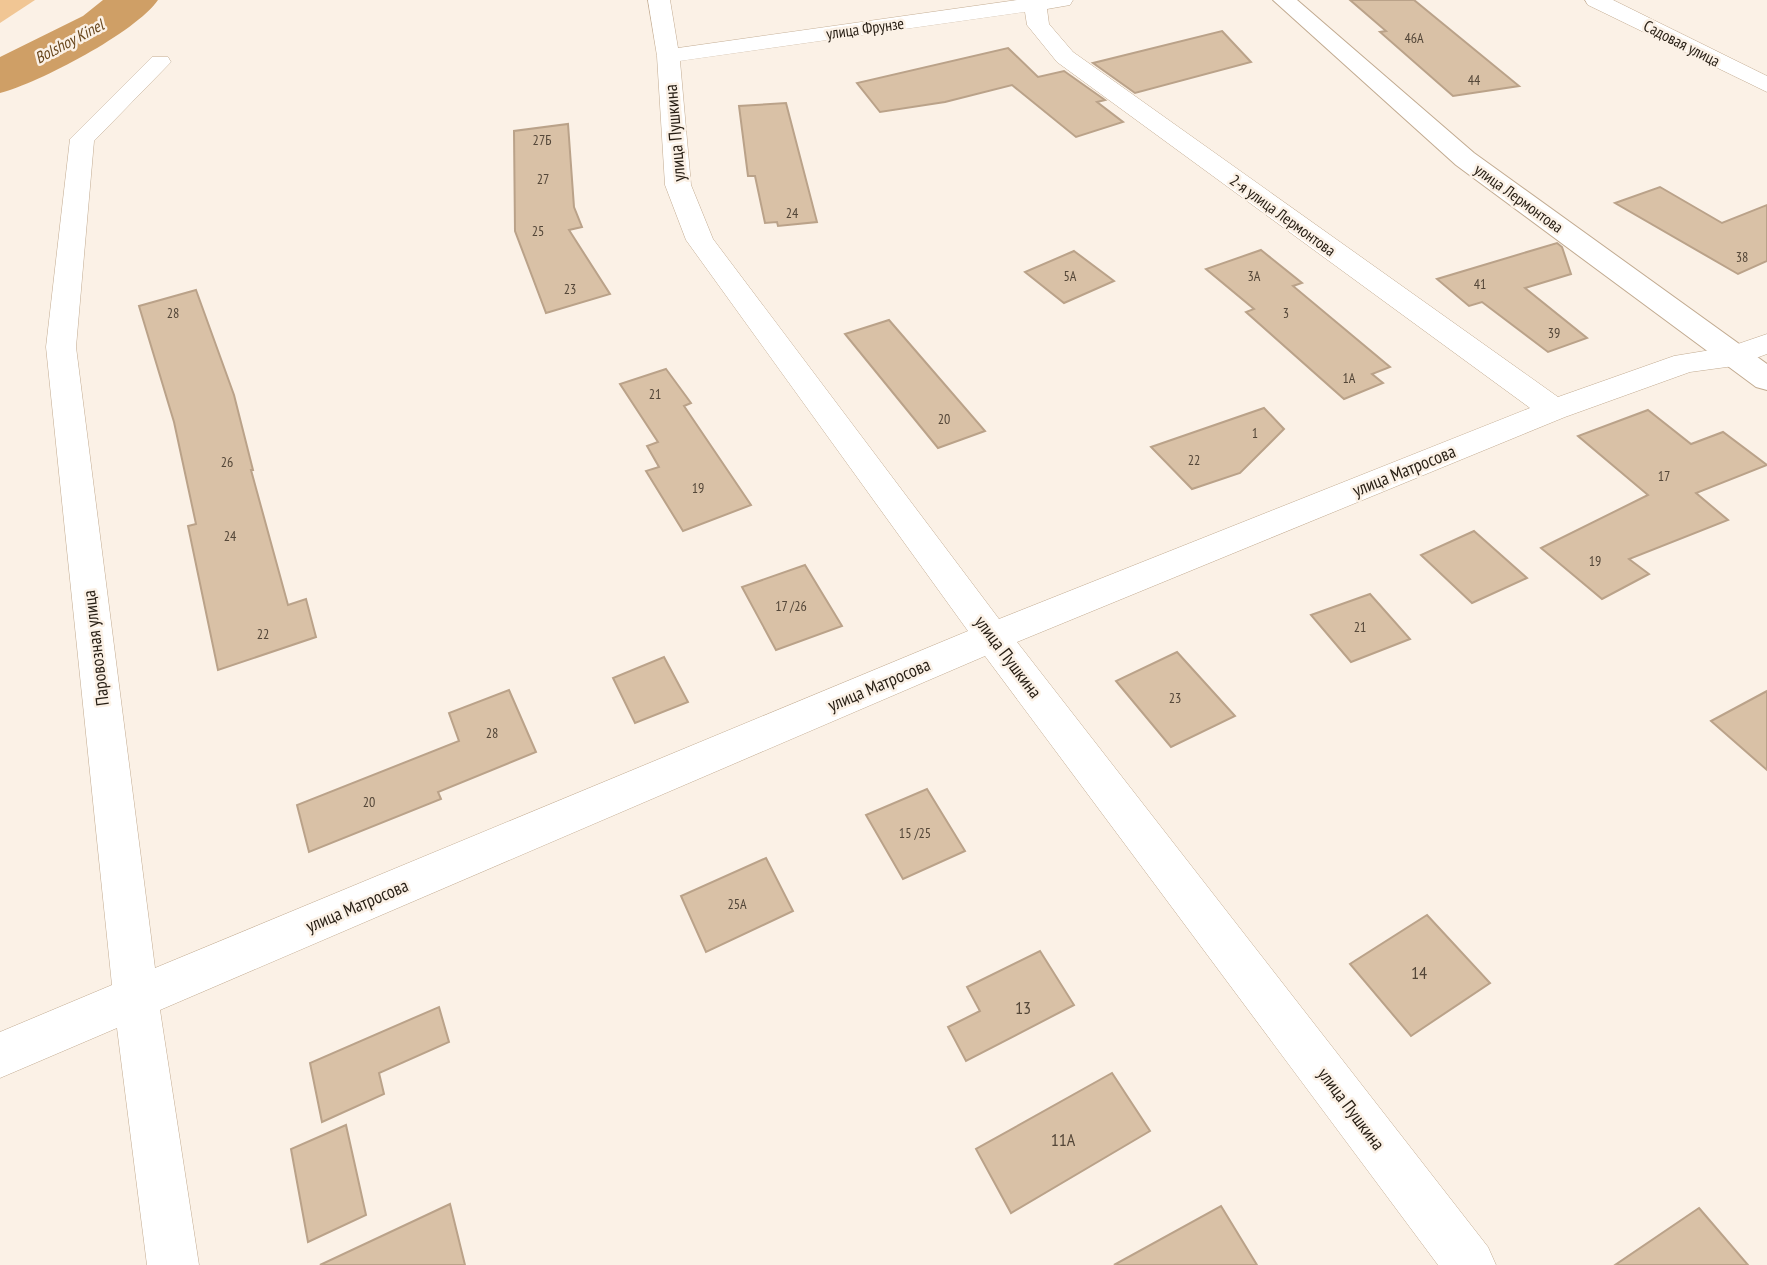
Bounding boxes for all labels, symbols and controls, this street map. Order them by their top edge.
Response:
street label: улица Фрунзе [825,13,905,43]
water label: Bolshoy Kinel [31,14,108,67]
street label: Садовая улица [1641,15,1723,71]
house number: 46А [1404,29,1424,47]
house number: 44 [1468,71,1481,89]
street label: улица Пушкина [659,83,690,183]
house number: 27Б [533,131,551,149]
street label: улица Лермонтова [1471,159,1567,237]
house number: 27 [537,170,549,188]
street label: 2-я улица Лермонтова [1226,170,1340,260]
house number: 24 [786,204,799,222]
house number: 25 [532,222,544,240]
house number: 38 [1736,248,1748,266]
house number: 5А [1064,267,1077,285]
house number: 3А [1248,267,1261,285]
house number: 41 [1474,275,1486,293]
house number: 23 [564,280,576,298]
house number: 28 [167,304,179,322]
house number: 3 [1283,304,1289,322]
house number: 39 [1548,324,1560,342]
house number: 1А [1343,369,1356,387]
house number: 21 [649,385,661,403]
house number: 20 [938,410,950,428]
house number: 1 [1252,424,1258,442]
street label: улица Матросова [1349,439,1459,502]
house number: 22 [1188,451,1200,469]
house number: 26 [221,453,233,471]
house number: 17 [1658,467,1670,485]
house number: 19 [692,479,704,497]
house number: 24 [224,527,237,545]
house number: 19 [1589,552,1601,570]
street label: Паровозная улица [77,589,114,707]
house number: 17 /26 [775,597,807,615]
street label: улица Пушкина [970,611,1047,703]
house number: 21 [1354,618,1366,636]
house number: 22 [257,625,269,643]
street label: улица Матросова [824,653,934,716]
house number: 23 [1169,689,1181,707]
house number: 28 [486,724,498,742]
house number: 20 [363,793,375,811]
house number: 15 /25 [899,824,931,842]
street label: улица Матросова [302,874,412,937]
house number: 25А [727,895,747,913]
house number: 14 [1411,961,1427,984]
house number: 13 [1015,996,1031,1019]
street label: улица Пушкина [1313,1063,1390,1155]
house number: 11А [1051,1128,1076,1151]

